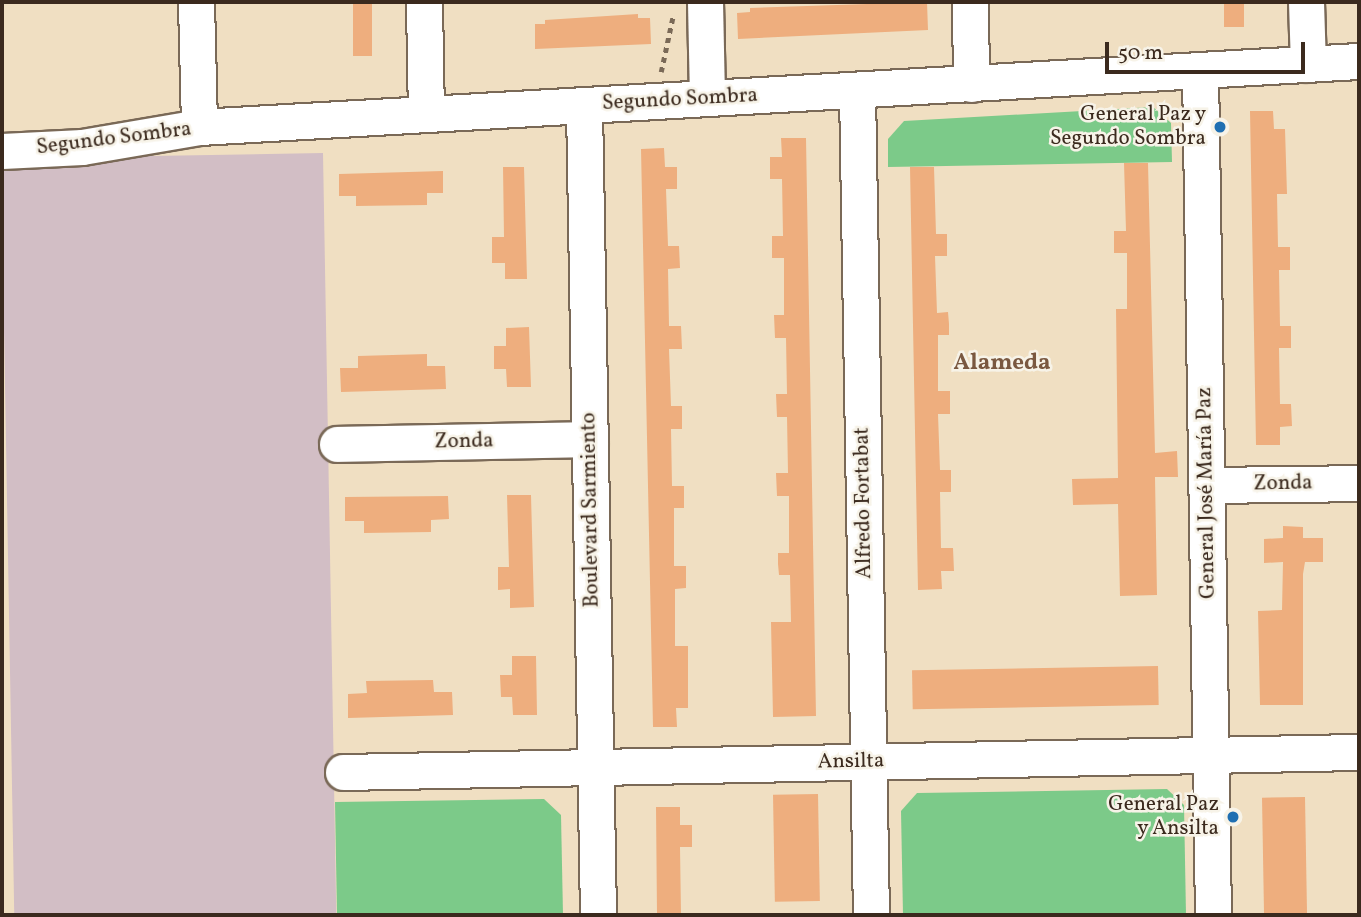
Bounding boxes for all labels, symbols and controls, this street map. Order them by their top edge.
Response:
scale bar [1109,28,1308,72]
text: 50 m [1118,39,1163,68]
street label: Segundo Sombra [601,83,759,117]
place label: General Paz y Segundo Sombra [1050,102,1206,152]
street label: Segundo Sombra [35,117,193,161]
marker: General Paz y Segundo Sombra [1212,119,1228,135]
district label: Alameda [954,349,1050,377]
street label: General José María Paz [1193,387,1221,599]
street label: Boulevard Sarmiento [577,412,605,608]
street label: Alfredo Fortabat [850,427,878,579]
street label: Zonda [434,429,494,455]
street label: Zonda [1253,471,1313,497]
street label: Ansilta [817,749,885,775]
place label: General Paz y Ansilta [1108,792,1219,842]
marker: General Paz y Ansilta [1225,809,1241,825]

